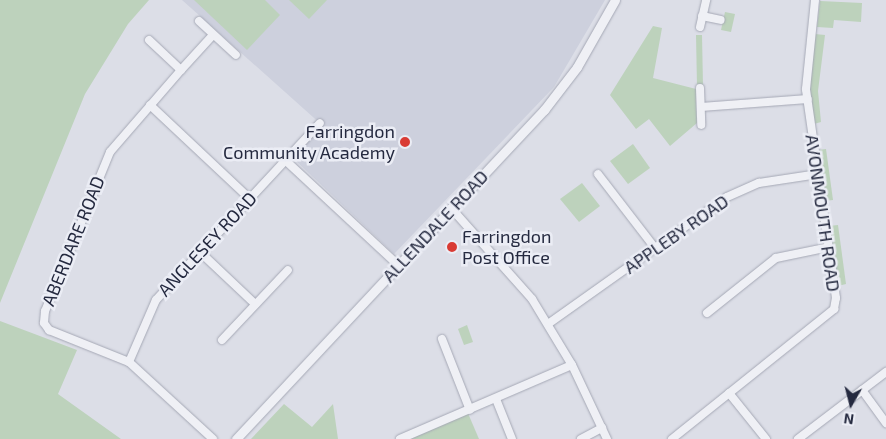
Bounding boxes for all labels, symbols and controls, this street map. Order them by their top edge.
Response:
place label: Farringdon Community Academy [222,121,395,163]
street label: AVONMOUTH ROAD [801,133,845,293]
marker: Farringdon Community Academy [399,136,411,148]
street label: ALLENDALE ROAD [378,166,492,286]
street label: ABERDARE ROAD [37,173,109,309]
street label: ANGLESEY ROAD [153,187,261,301]
street label: APPLEBY ROAD [619,190,733,278]
place label: Farringdon Post Office [462,226,551,268]
marker: Farringdon Post Office [446,241,458,253]
north arrow [826,379,876,429]
text: N [843,410,855,428]

